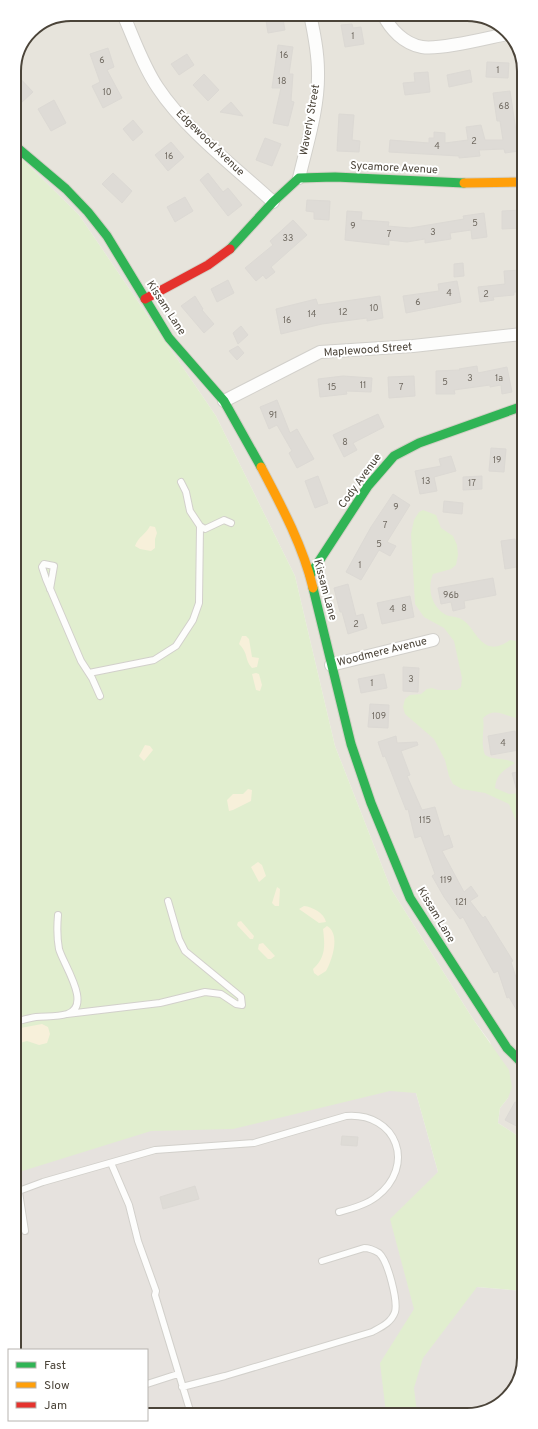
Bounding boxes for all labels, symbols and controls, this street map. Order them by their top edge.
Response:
house number: 1 [351,31,355,42]
house number: 16 [280,50,288,61]
house number: 6 [99,55,105,66]
house number: 1 [496,65,500,76]
house number: 18 [278,76,286,87]
street label: Waverly Street [297,83,323,157]
house number: 10 [102,87,112,98]
house number: 68 [499,101,509,112]
street label: Edgewood Avenue [173,107,247,179]
house number: 2 [471,136,477,147]
house number: 4 [434,141,440,152]
house number: 16 [165,151,173,162]
street label: Sycamore Avenue [350,159,438,177]
house number: 5 [472,218,478,229]
house number: 9 [350,221,356,232]
house number: 3 [430,227,436,238]
house number: 7 [387,229,392,240]
house number: 33 [283,233,293,244]
street label: Kissam Lane [143,278,189,338]
house number: 4 [446,288,452,299]
house number: 2 [483,289,489,300]
house number: 6 [415,297,421,308]
house number: 10 [369,303,379,314]
house number: 12 [339,307,347,318]
house number: 14 [308,309,317,320]
house number: 16 [283,315,291,326]
street label: Maplewood Street [323,340,413,360]
house number: 3 [467,373,473,384]
house number: 1a [495,373,503,384]
house number: 5 [442,377,448,388]
house number: 11 [360,380,366,391]
house number: 15 [328,382,336,393]
house number: 7 [399,382,404,393]
house number: 91 [269,410,277,421]
house number: 8 [342,437,348,448]
street label: Cody Avenue [335,451,385,511]
house number: 19 [493,455,501,466]
house number: 13 [422,476,430,487]
house number: 17 [468,478,476,489]
house number: 9 [393,502,399,513]
house number: 7 [383,520,388,531]
house number: 5 [376,539,382,550]
street label: Kissam Lane [310,558,340,622]
house number: 1 [358,560,362,571]
house number: 96b [443,590,459,601]
house number: 8 [401,603,407,614]
house number: 4 [389,604,395,615]
house number: 2 [353,619,359,630]
street label: Woodmere Avenue [336,634,428,670]
house number: 3 [408,674,414,685]
house number: 1 [370,678,374,689]
house number: 109 [372,711,386,722]
house number: 4 [500,738,506,749]
house number: 115 [419,815,431,826]
house number: 119 [440,875,452,886]
street label: Kissam Lane [414,885,458,945]
house number: 121 [455,897,467,908]
legend [8,1349,148,1421]
text: Fast [44,1358,66,1374]
text: Slow [44,1378,70,1394]
text: Jam [44,1398,67,1414]

